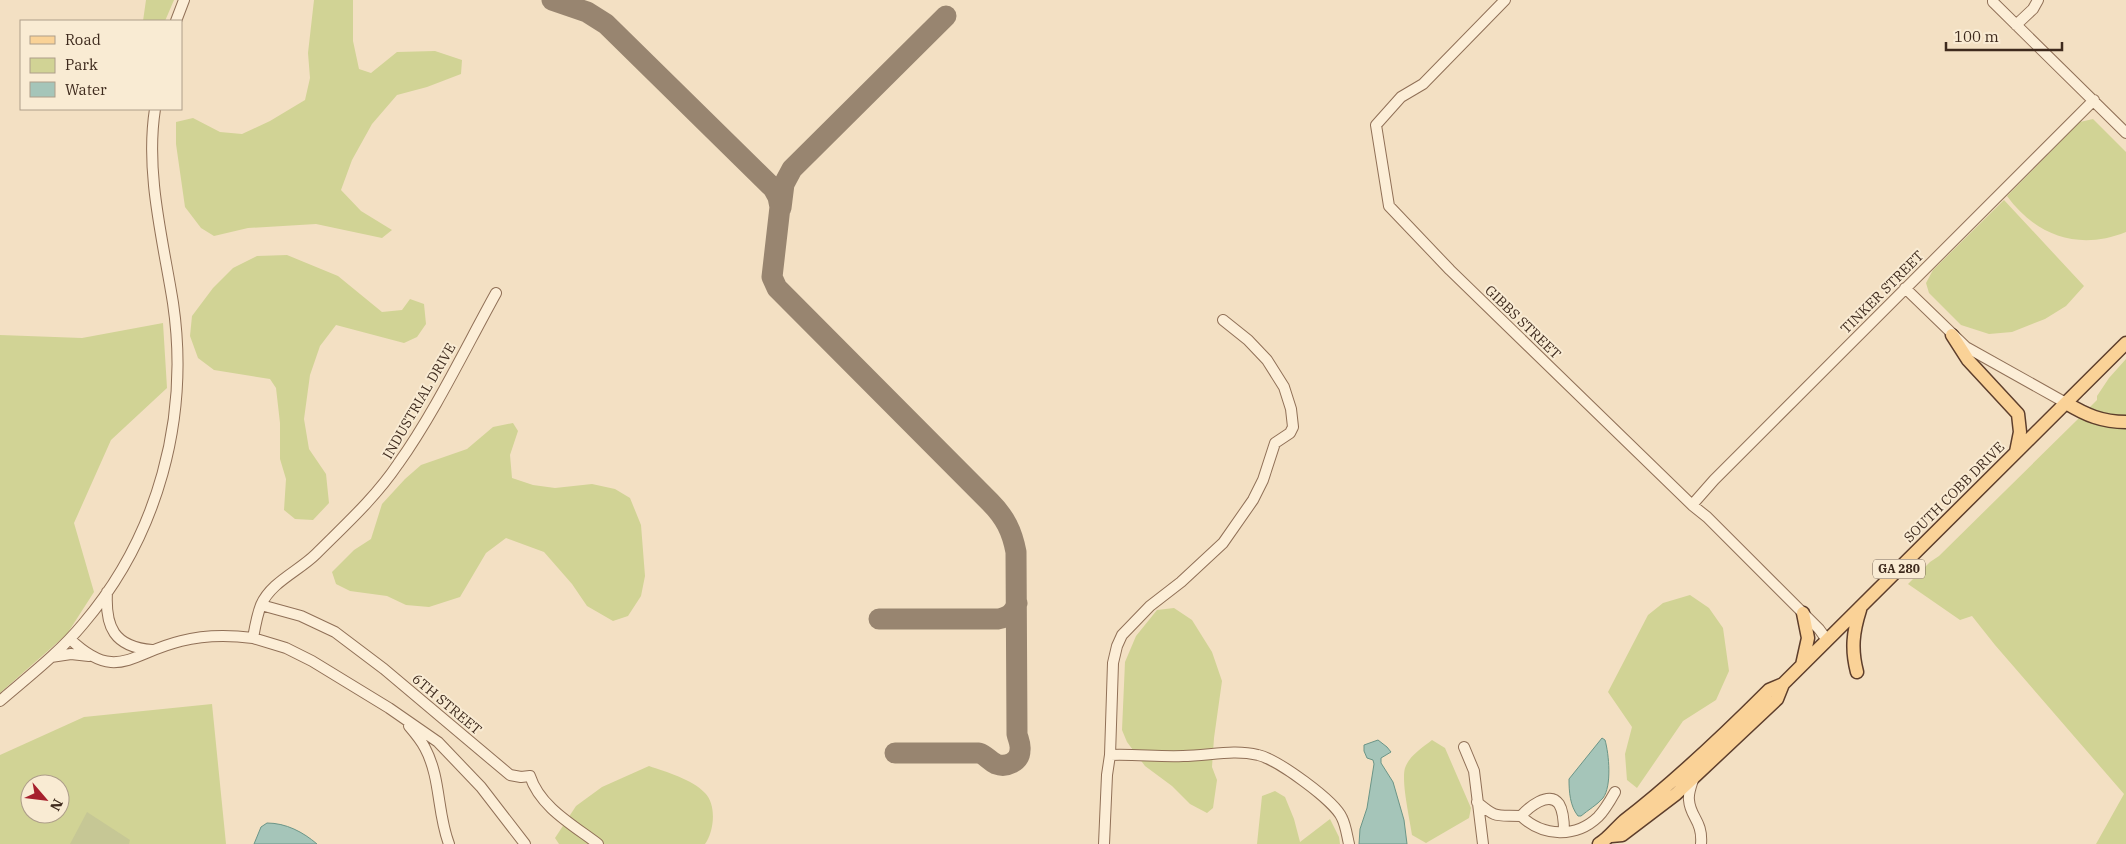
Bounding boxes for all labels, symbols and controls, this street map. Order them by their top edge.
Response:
legend [20,20,182,110]
scale bar [1946,20,2062,52]
text: 100 m [1954,27,1999,46]
text: Road [65,30,101,49]
text: Park [65,55,98,74]
text: Water [65,80,107,99]
street label: TINKER STREET [1837,247,1927,337]
street label: GIBBS STREET [1481,281,1565,363]
street label: INDUSTRIAL DRIVE [378,340,460,462]
street label: SOUTH COBB DRIVE [1900,438,2008,546]
road number: GA 280 [1873,560,1925,578]
street label: 6TH STREET [408,670,486,738]
north arrow [20,774,70,824]
text: N [46,796,67,814]

